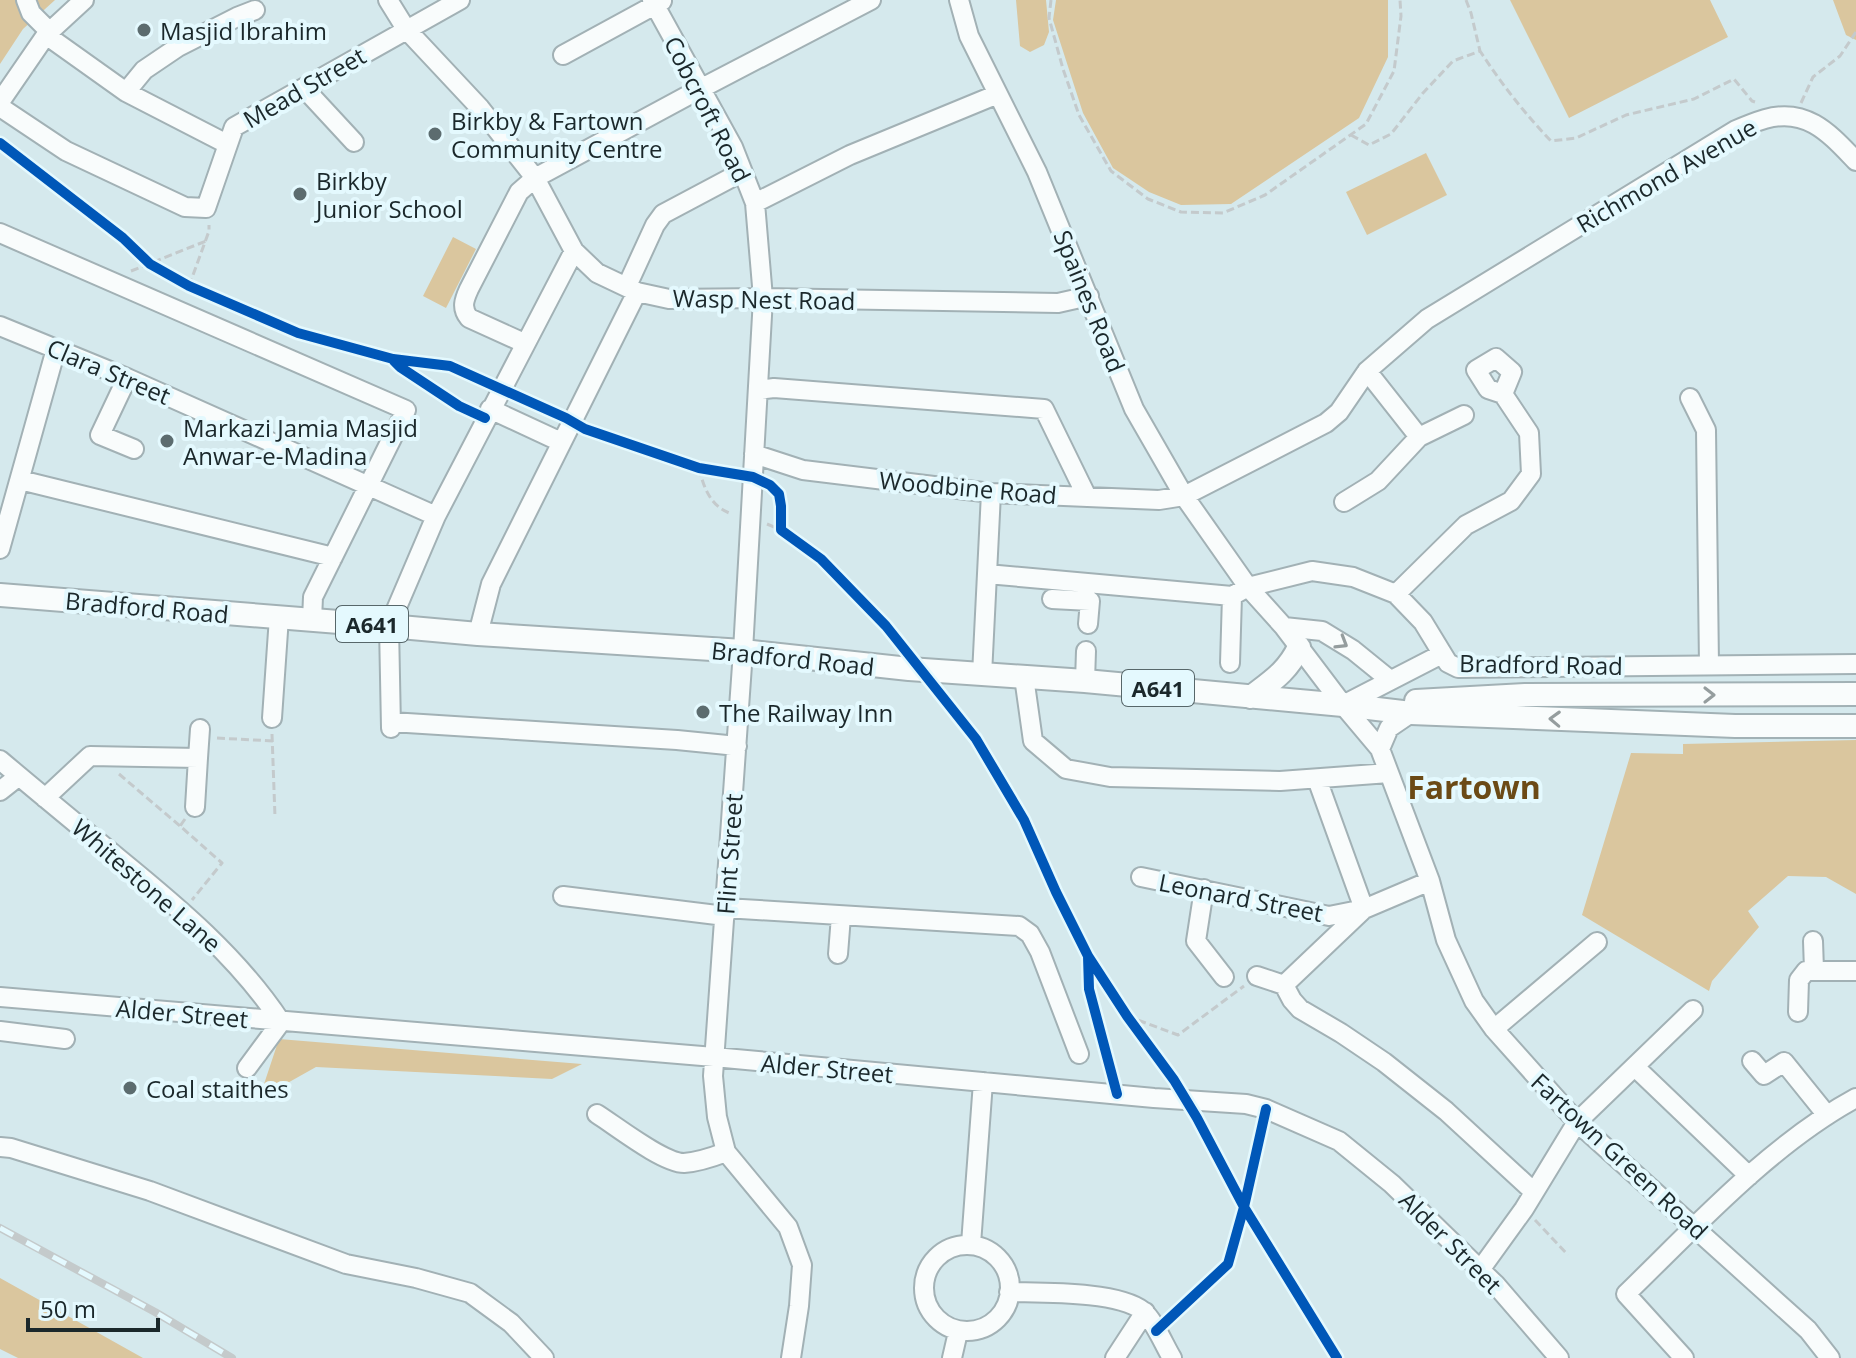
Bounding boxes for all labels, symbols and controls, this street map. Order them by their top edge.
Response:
place label: Masjid Ibrahim [160,14,327,47]
marker: Masjid Ibrahim [135,21,153,39]
street label: Cobcroft Road [657,30,759,188]
street label: Mead Street [237,39,371,135]
place label: Birkby & Fartown Community Centre [451,104,662,165]
street label: Richmond Avenue [1570,110,1762,240]
marker: Birkby & Fartown Community Centre [426,125,444,143]
place label: Birkby Junior School [314,164,463,225]
marker: Birkby Junior School [291,185,309,203]
street label: Spaines Road [1047,225,1133,377]
street label: Wasp Nest Road [672,281,856,317]
street label: Clara Street [42,330,176,412]
place label: Markazi Jamia Masjid Anwar-e-Madina [183,411,418,472]
marker: Markazi Jamia Masjid Anwar-e-Madina [158,432,176,450]
street label: Woodbine Road [878,463,1058,511]
street label: Bradford Road [64,583,230,631]
road number: A641 [336,606,408,642]
street label: Bradford Road [710,633,876,683]
one-way arrow [1333,633,1348,649]
street label: Bradford Road [1459,646,1623,682]
road number: A641 [1122,670,1194,706]
one-way arrow [1703,686,1716,704]
place label: The Railway Inn [719,696,893,729]
marker: The Railway Inn [694,703,712,721]
one-way arrow [1548,711,1561,728]
district label: Fartown [1407,765,1541,808]
street label: Flint Street [708,792,750,916]
street label: Whitestone Lane [65,811,229,959]
street label: Leonard Street [1156,865,1326,929]
street label: Alder Street [115,991,249,1035]
street label: Alder Street [760,1046,894,1090]
street label: Fartown Green Road [1524,1065,1716,1247]
place label: Coal staithes [146,1072,289,1105]
marker: Coal staithes [121,1079,139,1097]
street label: Alder Street [1392,1183,1510,1301]
scale bar [28,1282,158,1332]
text: 50 m [40,1292,96,1325]

